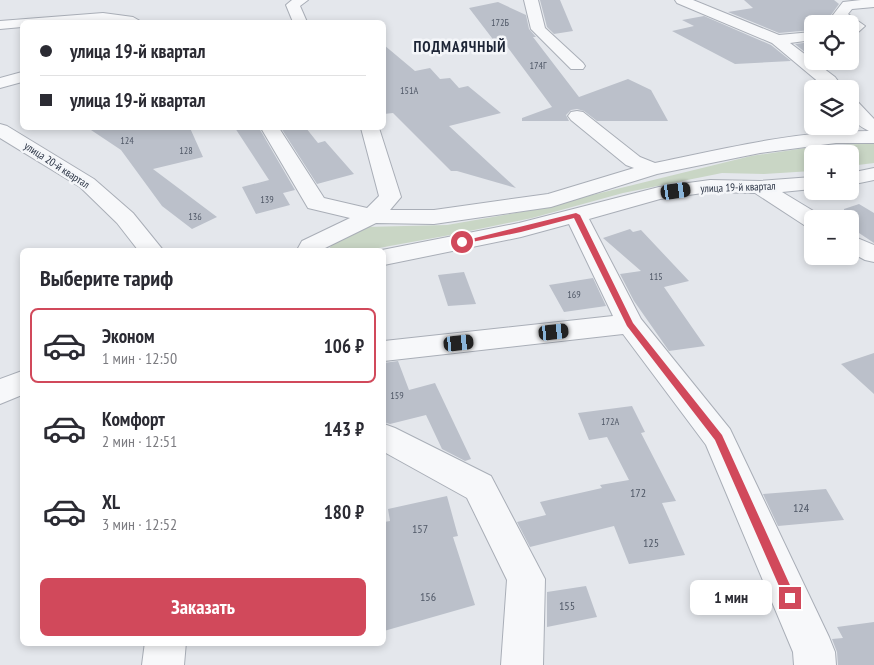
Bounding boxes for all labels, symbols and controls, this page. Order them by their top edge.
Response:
map controls [804,15,859,265]
button: locate [804,15,859,70]
house number: 172Б [491,16,510,29]
district label: ПОДМАЯЧНЫЙ [413,37,507,56]
text: улица 19-й квартал [70,39,205,63]
house number: 174Г [529,59,547,72]
button: layers [804,80,859,135]
house number: 151А [400,84,418,97]
text: улица 19-й квартал [70,88,205,112]
house number: 124 [120,134,134,147]
street label: улица 20-й квартал [22,139,92,191]
house number: 128 [179,144,193,157]
button: + [804,145,859,200]
street label: улица 19-й квартал [700,179,776,195]
car [660,181,691,201]
house number: 139 [260,193,274,206]
house number: 136 [188,210,202,223]
button: − [804,210,859,265]
route start [451,231,473,253]
text: Выберите тариф [40,264,173,292]
house number: 115 [649,270,663,283]
house number: 169 [567,288,581,301]
icon: car [42,323,87,368]
car [538,323,569,341]
text: Эконом [102,324,155,348]
text: 106 ₽ [324,334,364,358]
car [443,334,474,352]
text: 1 мин · 12:50 [102,348,177,368]
house number: 159 [390,389,404,402]
icon: car [42,406,87,451]
text: Комфорт [102,407,165,431]
house number: 172А [601,415,619,428]
text: 143 ₽ [324,417,364,441]
text: 2 мин · 12:51 [102,431,177,451]
house number: 172 [630,485,646,500]
icon: car [42,489,87,534]
text: XL [102,490,120,514]
text: 180 ₽ [324,500,364,524]
house number: 124 [793,500,810,515]
text: 3 мин · 12:52 [102,514,177,534]
house number: 157 [412,521,428,536]
house number: 125 [643,535,659,550]
button: Заказать [40,578,366,636]
callout: 1 мин [690,580,772,616]
text: 1 мин [714,587,748,607]
route end [779,587,801,609]
house number: 156 [420,589,436,604]
house number: 155 [559,598,575,613]

